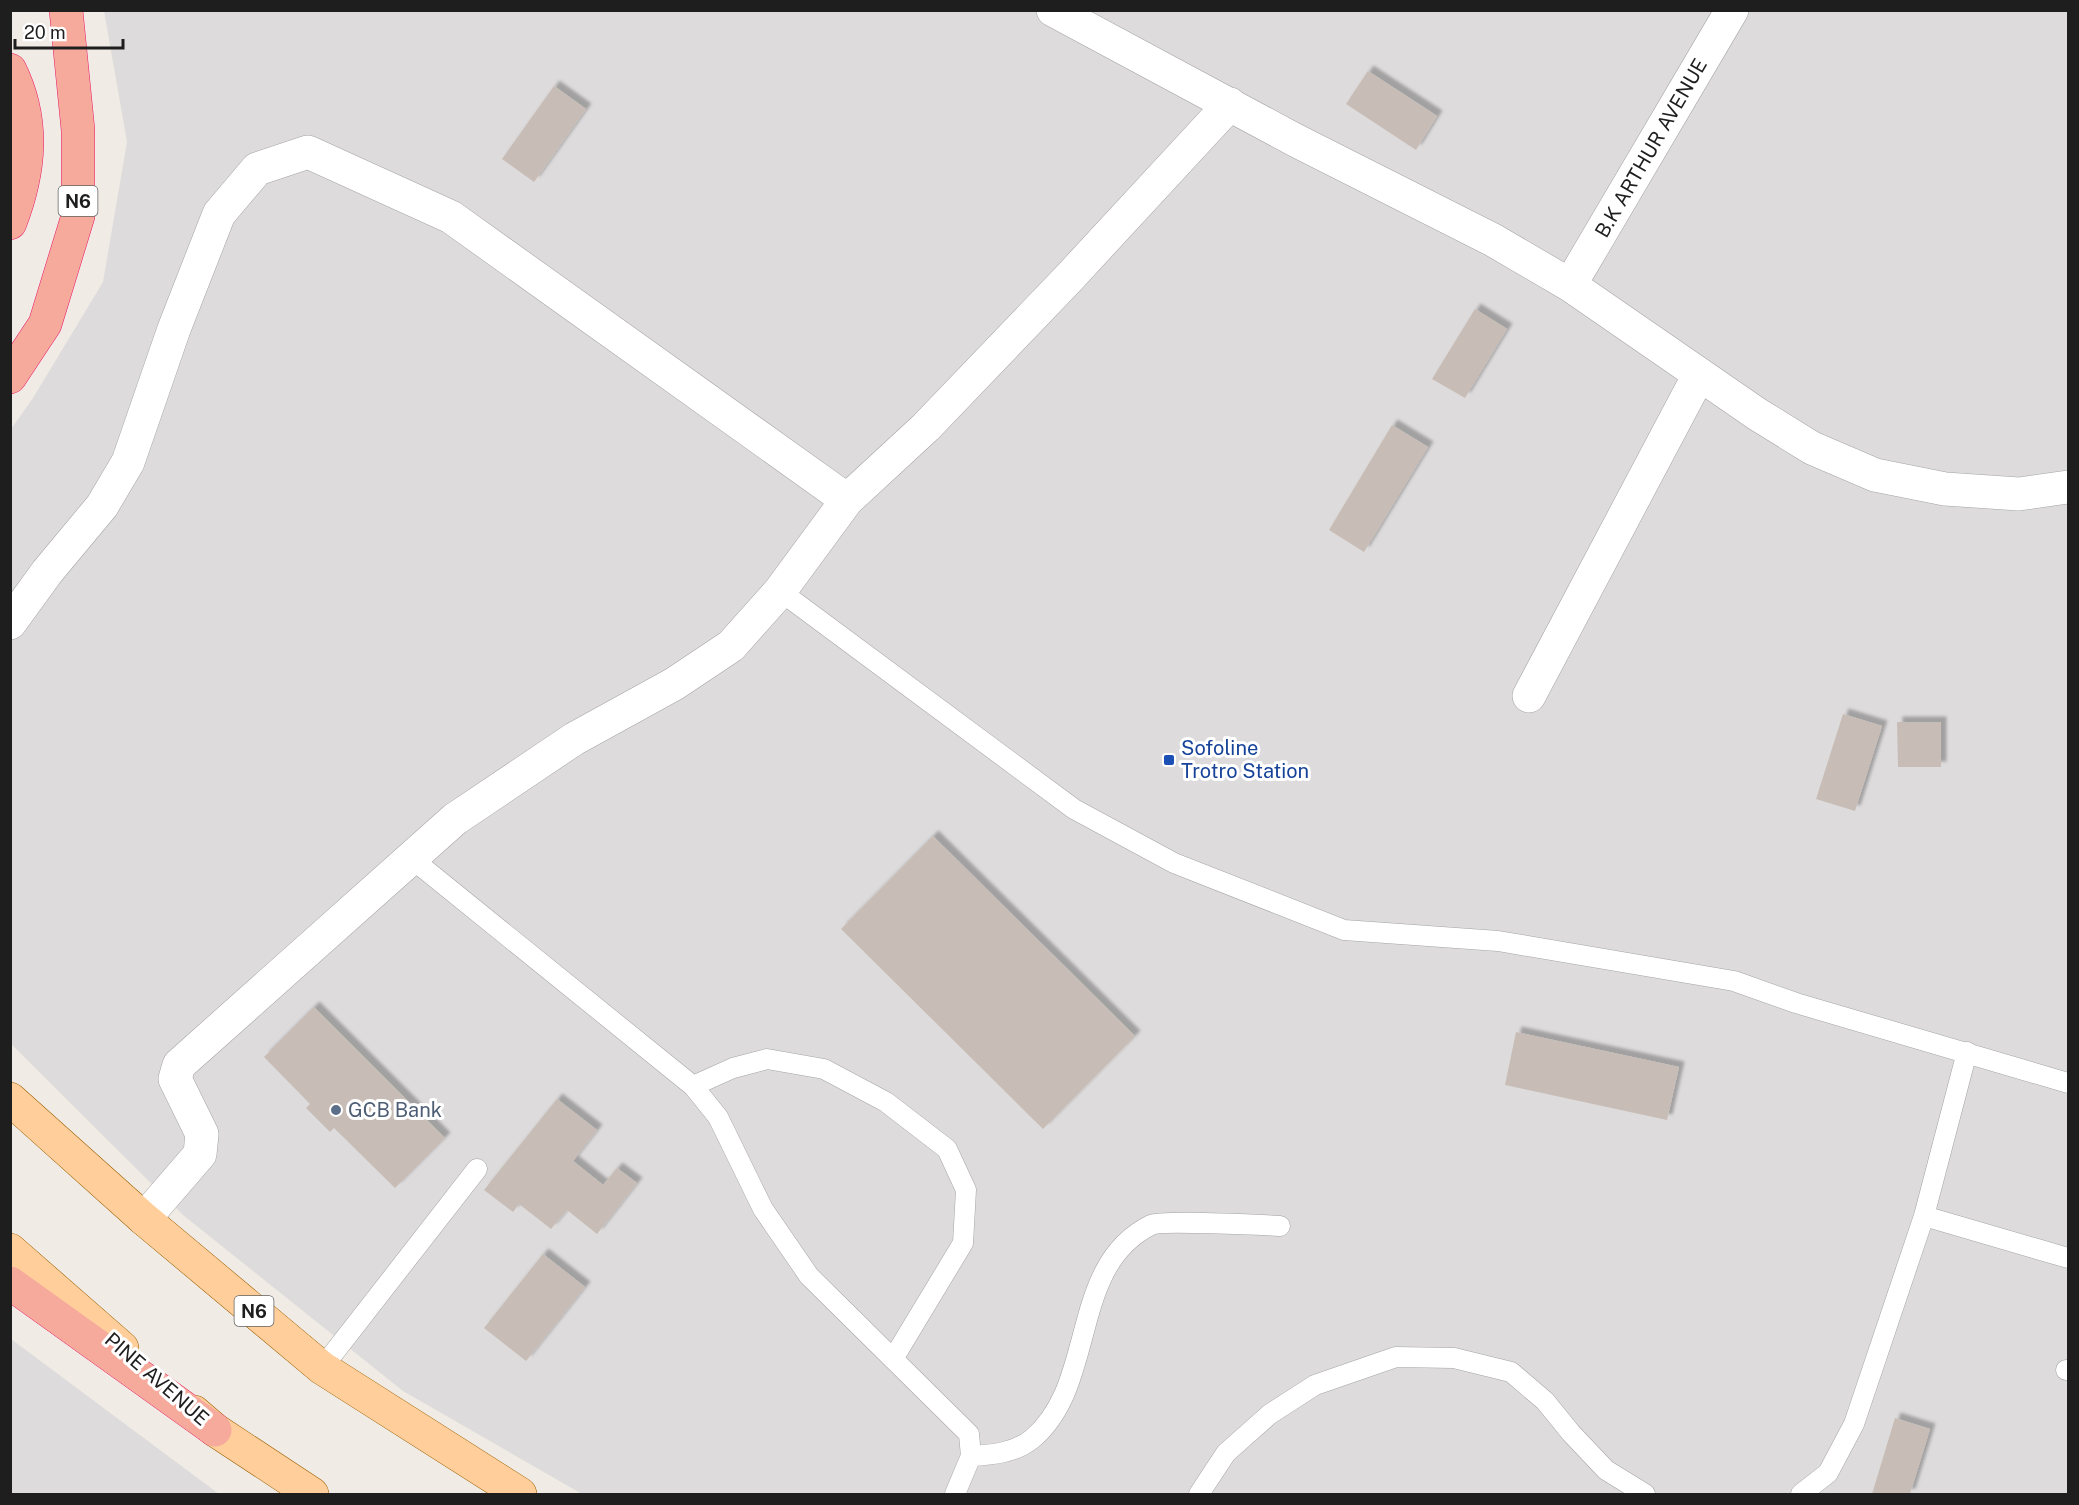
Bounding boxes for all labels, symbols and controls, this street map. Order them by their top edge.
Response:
scale bar [15,12,123,50]
text: 20 m [24,22,66,43]
street label: B.K ARTHUR AVENUE [1590,54,1712,242]
road number: N6 [58,186,98,216]
place label: Sofoline Trotro Station [1181,736,1309,783]
marker: Sofoline Trotro Station [1162,753,1176,767]
place label: GCB Bank [348,1098,442,1122]
marker: GCB Bank [329,1103,343,1117]
road number: N6 [234,1296,274,1326]
street label: PINE AVENUE [100,1327,214,1431]

